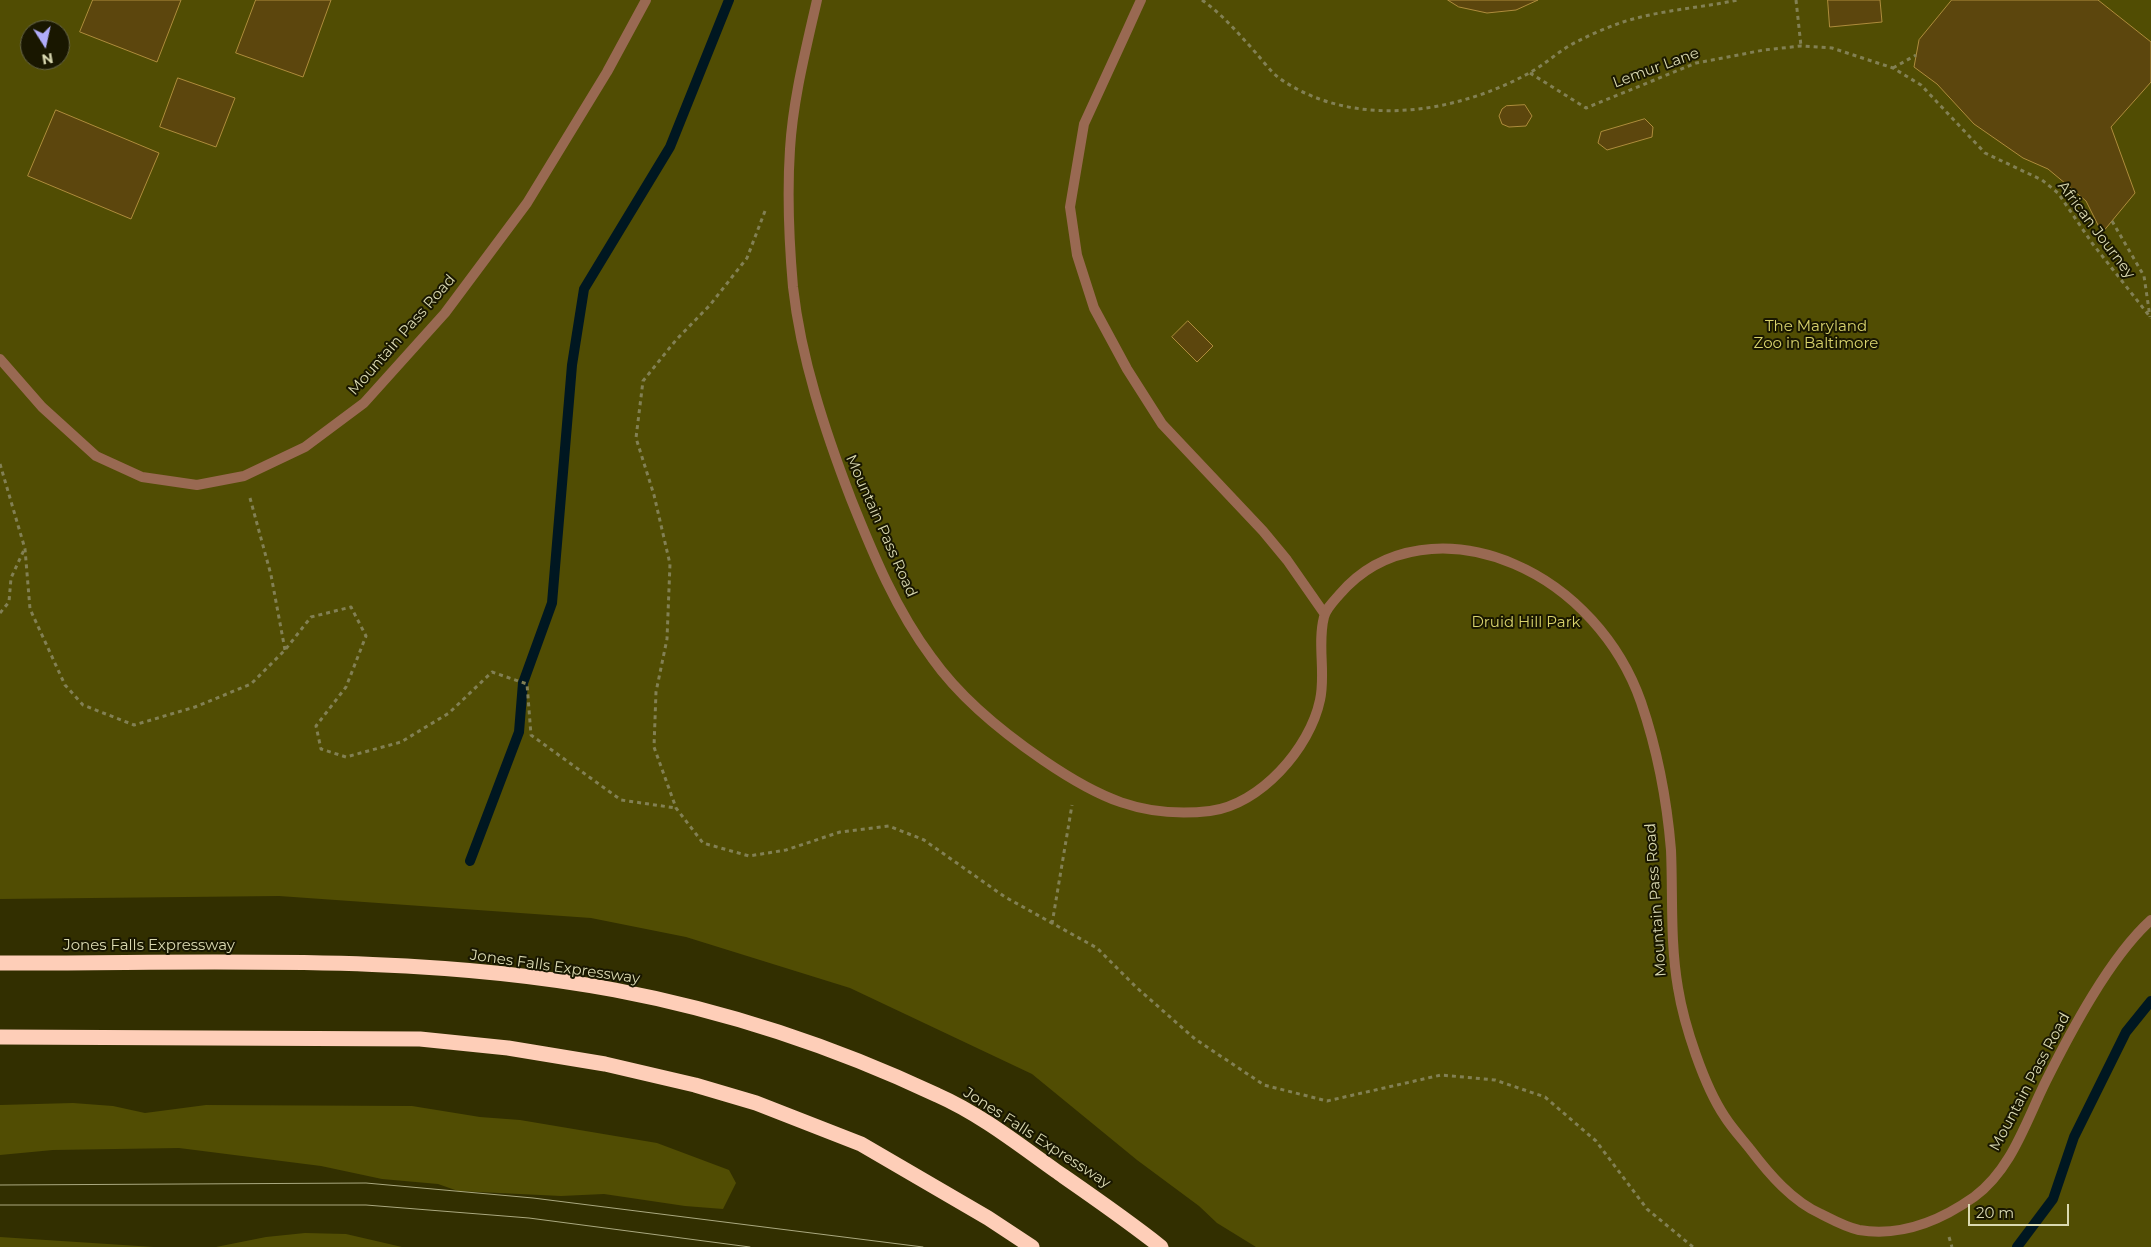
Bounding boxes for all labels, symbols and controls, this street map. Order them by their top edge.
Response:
north arrow [20,20,70,70]
street label: Lemur Lane [1610,44,1702,92]
text: N [40,49,55,69]
street label: African Journey [2054,178,2138,282]
street label: Mountain Pass Road [345,271,459,399]
park label: The Maryland Zoo in Baltimore [1754,318,1878,353]
street label: Mountain Pass Road [841,452,921,600]
park label: Druid Hill Park [1471,614,1581,632]
street label: Mountain Pass Road [1642,823,1670,977]
street label: Jones Falls Expressway [63,937,235,955]
street label: Jones Falls Expressway [469,946,641,988]
street label: Mountain Pass Road [1986,1010,2074,1154]
street label: Jones Falls Expressway [960,1084,1114,1192]
scale bar [1971,1194,2072,1226]
text: 20 m [1976,1203,2014,1222]

